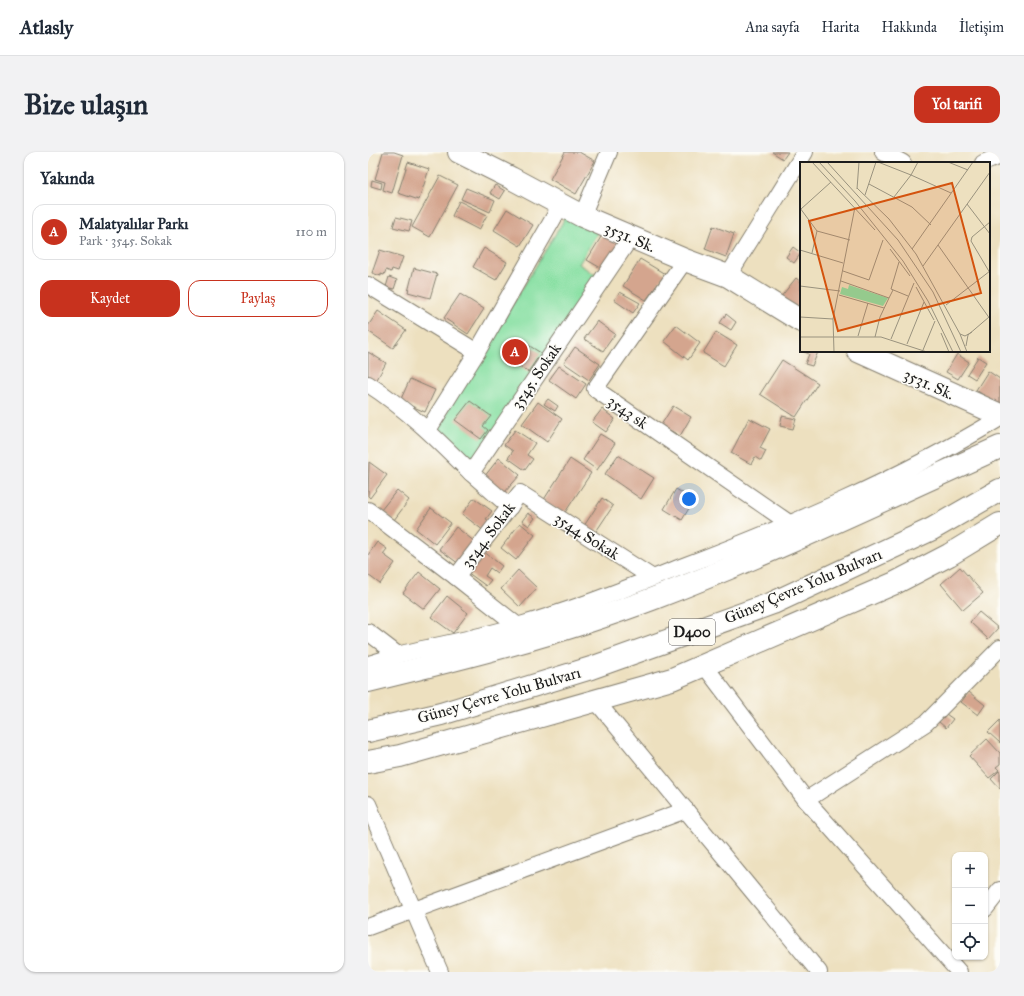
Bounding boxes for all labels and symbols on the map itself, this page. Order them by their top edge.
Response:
inset map [800,162,990,352]
street label: 3531. Sk. [602,218,658,256]
pin: A [502,337,528,367]
street label: 3545. Sokak [507,339,565,412]
street label: 3531. Sk. [901,364,957,404]
street label: 3543 sk [604,391,653,433]
your location [679,489,699,509]
street label: 3544. Sokak [457,498,519,572]
street label: 3544 Sokak [551,508,624,564]
street label: Güney Çevre Yolu Bulvarı [721,544,885,628]
road number: D400 [669,619,715,645]
street label: Güney Çevre Yolu Bulvarı [415,662,583,727]

